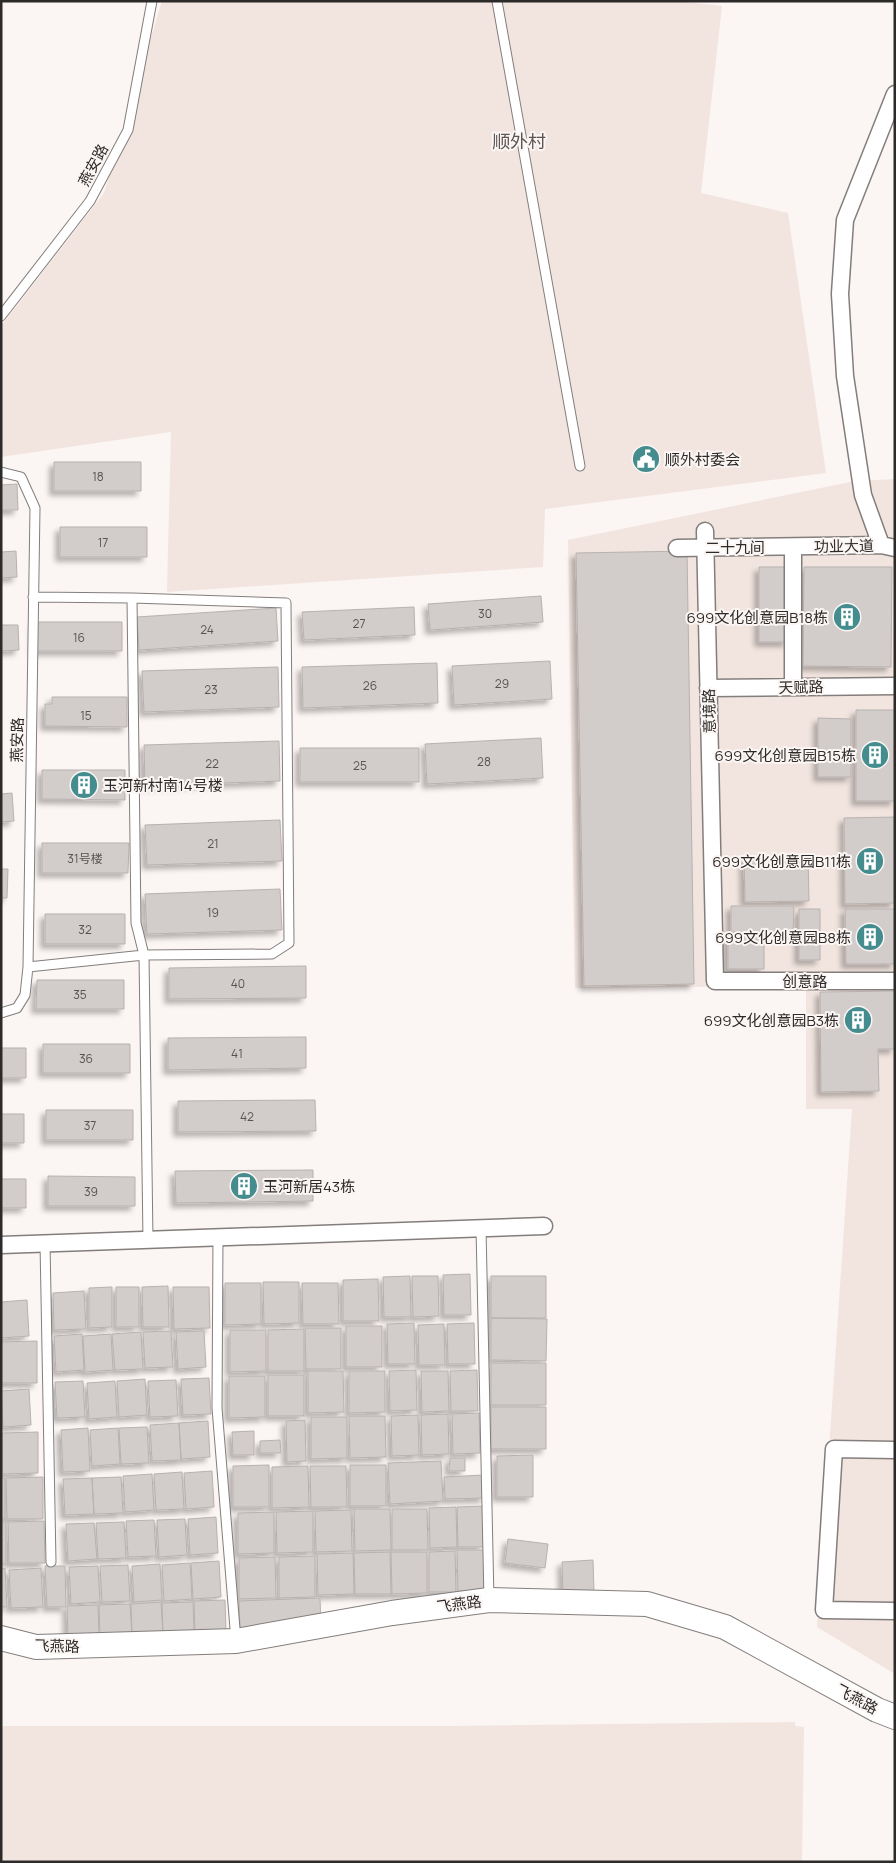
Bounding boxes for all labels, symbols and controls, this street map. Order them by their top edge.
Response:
district label: 顺外村 [492,129,546,153]
street label: 燕安路 [73,140,113,190]
public building icon: 顺外村委会 [631,444,661,474]
place label: 顺外村委会 [665,449,740,470]
house number: 18 [92,468,104,485]
house number: 17 [98,534,108,551]
street label: 功业大道 [814,535,874,557]
street label: 二十九间 [705,537,765,558]
building icon: 699文化创意园B18栋 [832,602,862,632]
house number: 30 [478,605,492,622]
place label: 699文化创意园B18栋 [686,607,828,628]
house number: 27 [353,615,365,632]
house number: 24 [200,621,214,638]
house number: 16 [73,629,85,646]
house number: 29 [495,675,509,692]
street label: 天赋路 [778,676,824,698]
house number: 26 [363,677,377,694]
house number: 23 [204,681,218,698]
street label: 意境路 [698,688,720,734]
house number: 15 [80,707,92,724]
street label: 燕安路 [6,717,28,763]
building icon: 699文化创意园B15栋 [860,740,890,770]
place label: 699文化创意园B15栋 [715,745,856,766]
house number: 28 [477,753,491,770]
house number: 22 [205,755,219,772]
house number: 25 [353,757,367,774]
building icon: 玉河新村南14号楼 [69,770,99,800]
place label: 玉河新村南14号楼 [103,775,223,796]
house number: 21 [207,835,219,852]
building icon: 699文化创意园B11栋 [855,846,885,876]
house number: 31号楼 [67,850,103,867]
place label: 699文化创意园B11栋 [712,851,851,872]
house number: 19 [207,904,219,921]
house number: 32 [78,921,92,938]
building icon: 699文化创意园B8栋 [855,922,885,952]
place label: 699文化创意园B8栋 [715,927,851,948]
street label: 创意路 [782,971,828,992]
house number: 40 [231,975,245,992]
house number: 35 [73,986,87,1003]
building icon: 699文化创意园B3栋 [843,1005,873,1035]
place label: 699文化创意园B3栋 [704,1010,839,1031]
house number: 41 [231,1045,243,1062]
house number: 36 [79,1050,93,1067]
house number: 42 [240,1108,254,1125]
house number: 37 [84,1117,96,1134]
building icon: 玉河新居43栋 [229,1171,259,1201]
place label: 玉河新居43栋 [263,1176,355,1197]
house number: 39 [84,1183,98,1200]
street label: 飞燕路 [435,1590,483,1618]
street label: 飞燕路 [34,1635,80,1657]
street label: 飞燕路 [832,1679,882,1719]

